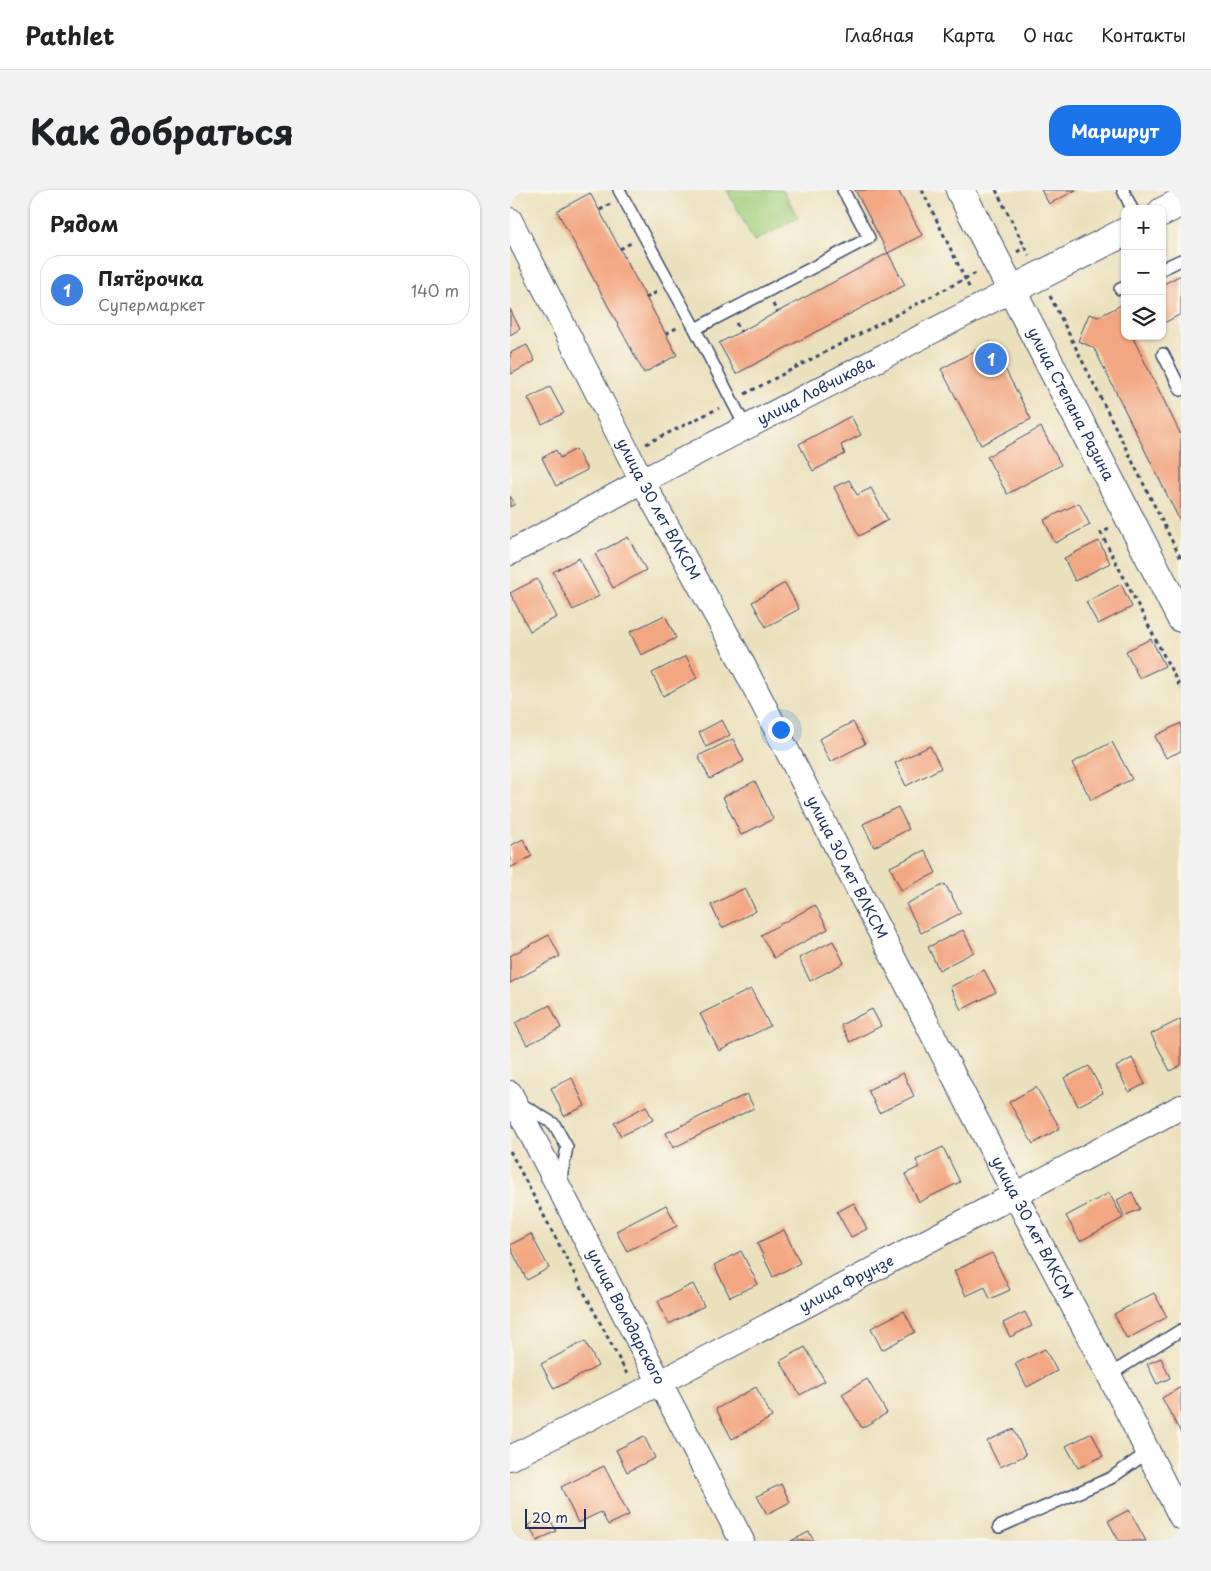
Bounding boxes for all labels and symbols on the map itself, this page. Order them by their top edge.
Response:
street label: улица Степана Разина [1023,323,1121,485]
pin: 1 [975,340,1007,378]
street label: улица Ловчикова [752,350,878,430]
street label: улица 30 лет ВЛКСМ [612,434,707,584]
your location [768,717,794,743]
street label: улица 30 лет ВЛКСМ [802,791,895,942]
street label: улица 30 лет ВЛКСМ [987,1151,1080,1302]
street label: улица Володарского [582,1244,672,1388]
street label: улица Фрунзе [794,1248,897,1317]
scale bar [525,1506,586,1529]

